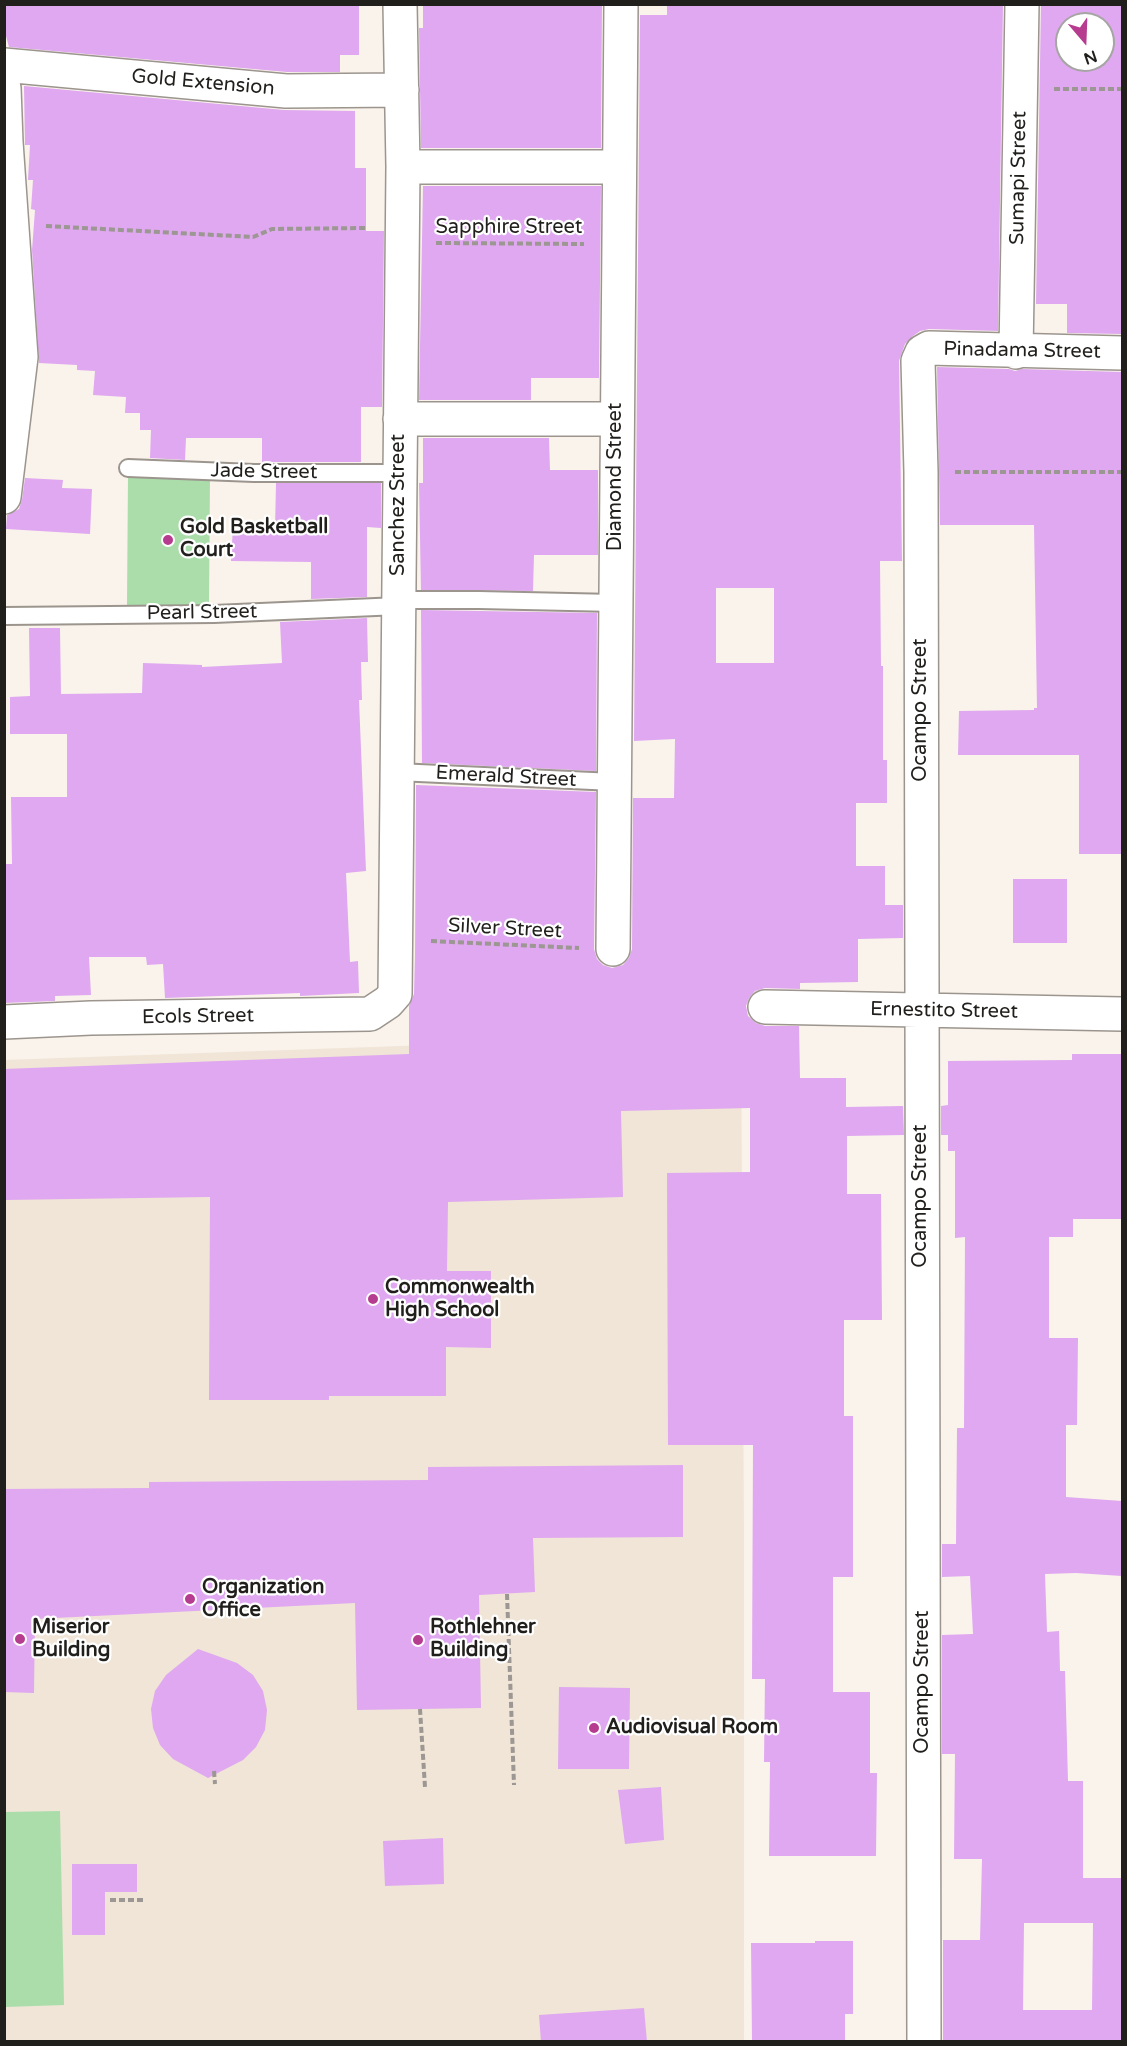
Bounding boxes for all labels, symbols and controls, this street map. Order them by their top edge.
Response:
north arrow [1055,12,1115,72]
text: N [1081,46,1100,69]
street label: Gold Extension [130,65,276,101]
street label: Sumapi Street [1006,111,1032,245]
street label: Sapphire Street [436,216,582,240]
street label: Pinadama Street [943,338,1101,364]
street label: Diamond Street [604,403,628,551]
street label: Sanchez Street [387,434,411,576]
street label: Jade Street [210,459,318,485]
place label: Gold Basketball Court [180,516,328,563]
marker: Gold Basketball Court [161,533,175,547]
street label: Pearl Street [146,600,258,626]
street label: Ocampo Street [909,638,933,782]
street label: Emerald Street [435,761,577,793]
street label: Silver Street [448,914,562,944]
street label: Ernestito Street [870,998,1018,1024]
street label: Ecols Street [142,1004,254,1030]
street label: Ocampo Street [909,1124,933,1268]
place label: Commonwealth High School [385,1276,535,1323]
marker: Commonwealth High School [366,1292,380,1306]
place label: Organization Office [202,1576,324,1623]
marker: Organization Office [183,1592,197,1606]
street label: Ocampo Street [911,1610,935,1754]
place label: Miserior Building [32,1616,110,1663]
place label: Rothlehner Building [430,1616,536,1663]
marker: Miserior Building [13,1632,27,1646]
marker: Rothlehner Building [411,1633,425,1647]
place label: Audiovisual Room [606,1716,778,1740]
marker: Audiovisual Room [587,1721,601,1735]

